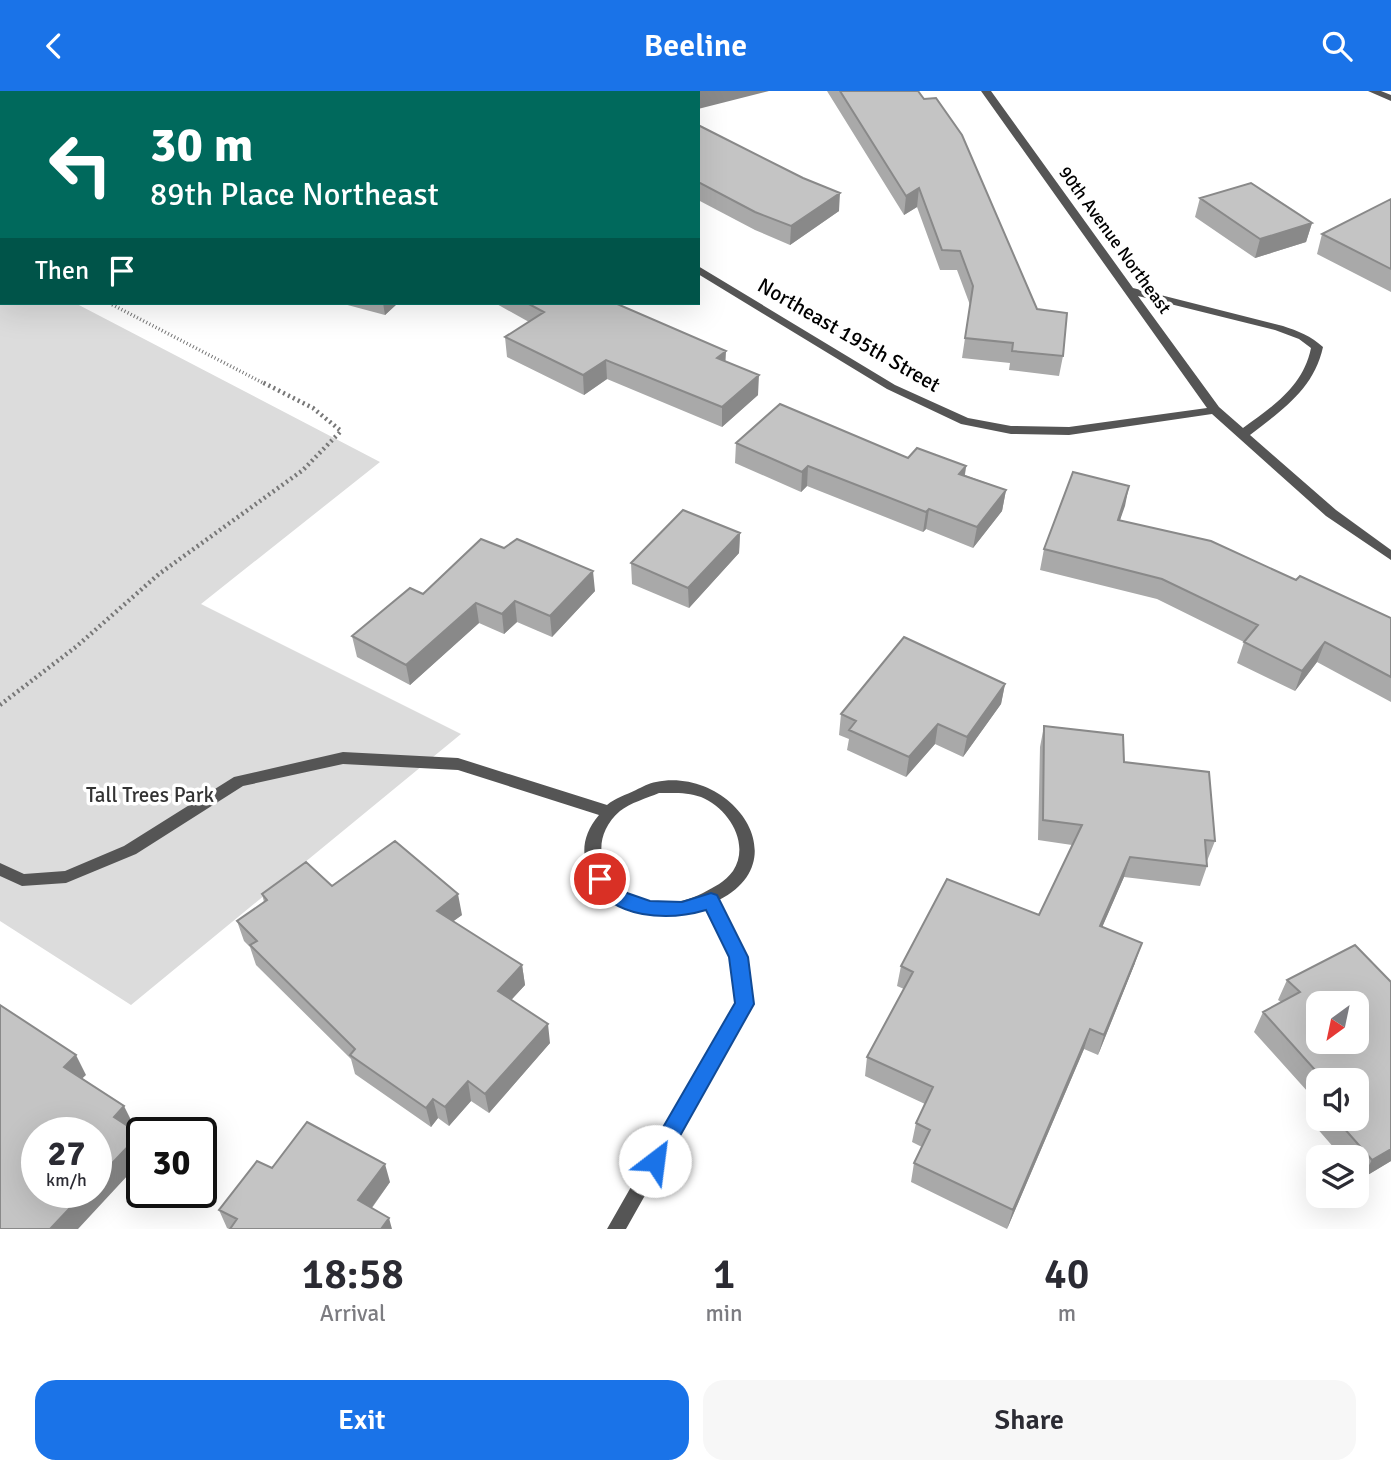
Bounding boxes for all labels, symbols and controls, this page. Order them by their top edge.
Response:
text: Beeline [644,26,747,65]
icon: back [35,27,73,65]
icon: search [1318,27,1356,65]
text: 30 m [150,115,253,175]
icon: left [35,119,126,210]
street label: 90th Avenue Northeast [1054,162,1176,318]
text: 89th Place Northeast [150,175,439,214]
icon: arrive [103,252,141,290]
text: Then [35,255,89,287]
street label: Northeast 195th Street [753,272,945,398]
park label: Tall Trees Park [86,782,214,808]
pin [570,849,630,909]
icon: arrive [581,860,619,898]
north arrow [1306,991,1368,1053]
map controls [1306,991,1369,1208]
button: sound [1306,1068,1369,1131]
speed limit sign: 30 [126,1117,217,1208]
position arrow [618,1124,692,1198]
text: 27 [48,1132,85,1175]
button: layers [1306,1145,1369,1208]
text: km/h [46,1169,87,1191]
text: 18:58 [301,1249,404,1300]
text: 1 [713,1249,735,1300]
text: 40 [1044,1249,1089,1300]
text: Arrival [320,1299,386,1328]
text: min [706,1299,743,1328]
text: m [1058,1299,1076,1328]
button: Exit [35,1380,689,1460]
button: Share [703,1380,1356,1460]

